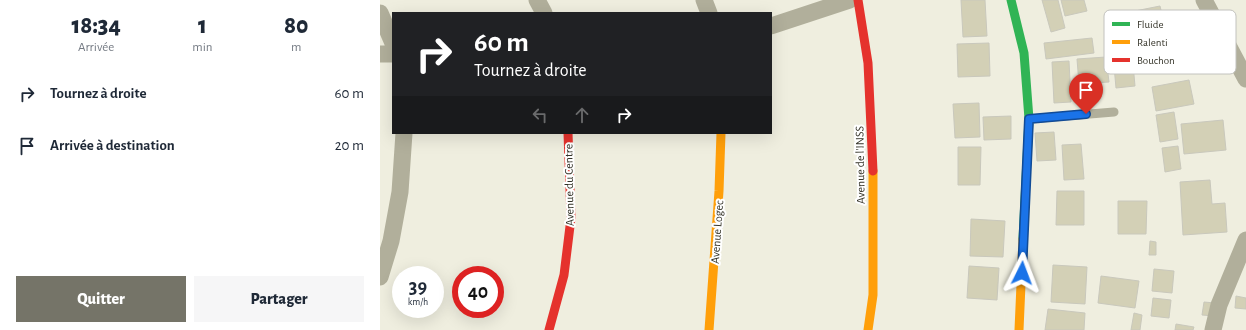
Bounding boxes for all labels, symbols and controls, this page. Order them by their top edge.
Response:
legend [1104,10,1236,74]
text: 18:34 [72,14,121,38]
text: 1 [198,14,207,38]
text: 80 [284,14,309,38]
text: Fluide [1137,19,1164,30]
icon: right [408,28,460,80]
text: 60 m [474,29,529,57]
text: Ralenti [1137,37,1168,48]
text: Arrivée [78,41,114,54]
text: min [192,41,213,54]
text: m [291,41,301,54]
text: Bouchon [1137,55,1175,66]
text: Tournez à droite [474,62,587,80]
pin [1069,73,1103,114]
icon: arrive [1075,79,1097,101]
icon: right [16,83,38,105]
text: Tournez à droite [50,86,147,101]
text: 60 m [335,86,364,101]
icon: left [529,104,551,126]
icon: ahead [571,104,593,126]
icon: right [613,104,635,126]
street label: Avenue de l'INSS [853,125,867,204]
icon: arrive [16,135,38,157]
text: Arrivée à destination [50,138,175,153]
text: 20 m [335,138,364,153]
street label: Avenue du Centre [562,144,576,226]
street label: Avenue Logec [709,199,725,264]
position arrow [1001,252,1043,294]
speed limit sign: 40 [452,266,504,318]
button: Quitter [16,276,186,322]
button: Partager [194,276,364,322]
text: 39 [409,277,427,297]
text: km/h [408,297,428,307]

